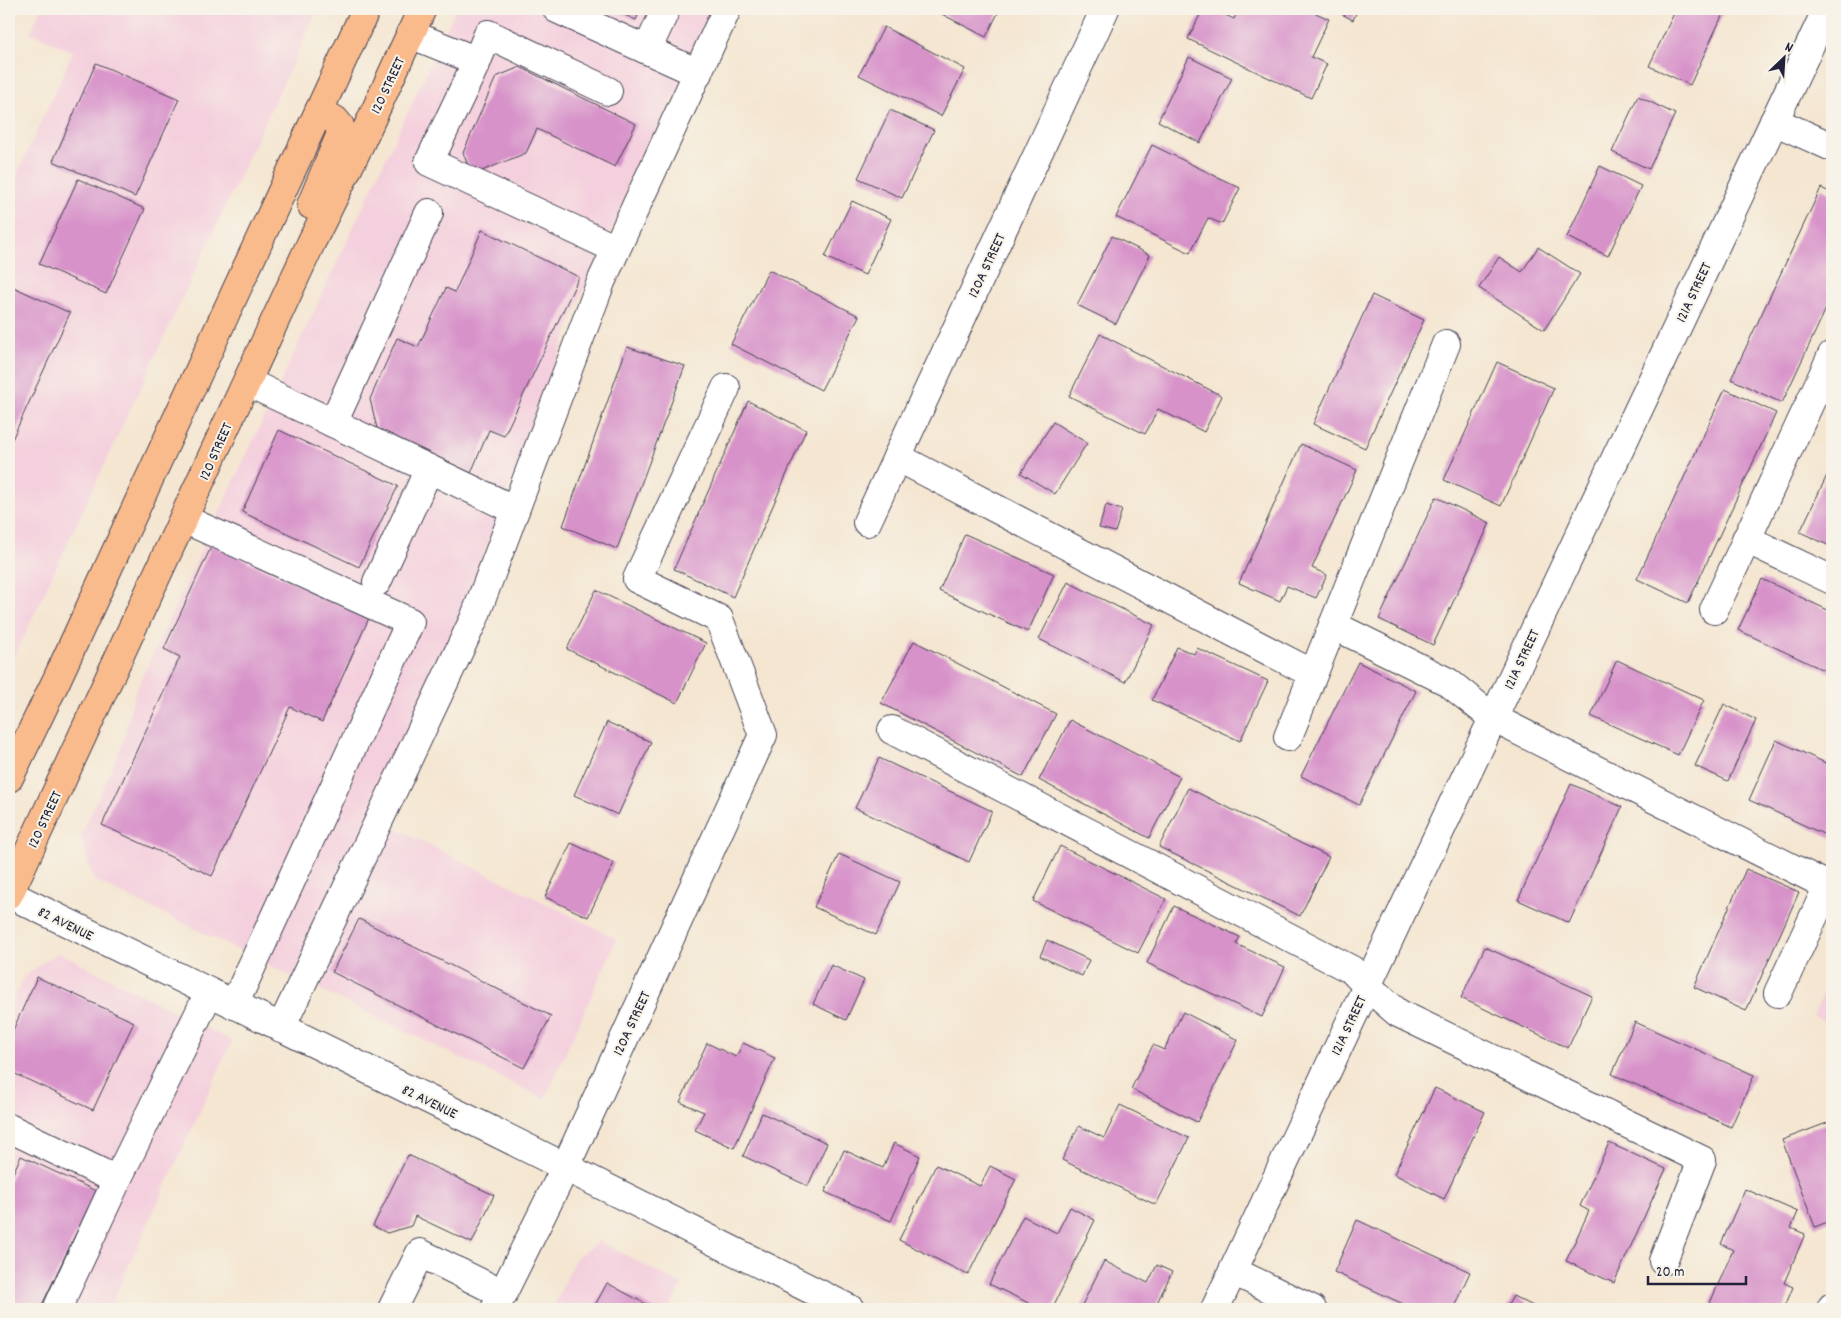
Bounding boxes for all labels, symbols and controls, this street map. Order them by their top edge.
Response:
north arrow [1758,32,1808,82]
text: N [1781,38,1796,59]
street label: 120 STREET [366,54,412,118]
street label: 120A STREET [963,230,1012,302]
street label: 121A STREET [1671,259,1718,327]
street label: 120 STREET [194,419,239,484]
street label: 121A STREET [1499,626,1546,694]
street label: 120 STREET [23,788,69,852]
street label: 82 AVENUE [33,902,97,948]
street label: 120A STREET [608,988,657,1060]
street label: 121A STREET [1326,992,1373,1060]
street label: 82 AVENUE [397,1080,461,1126]
scale bar [1648,1253,1746,1285]
text: 20 m [1656,1262,1684,1284]

